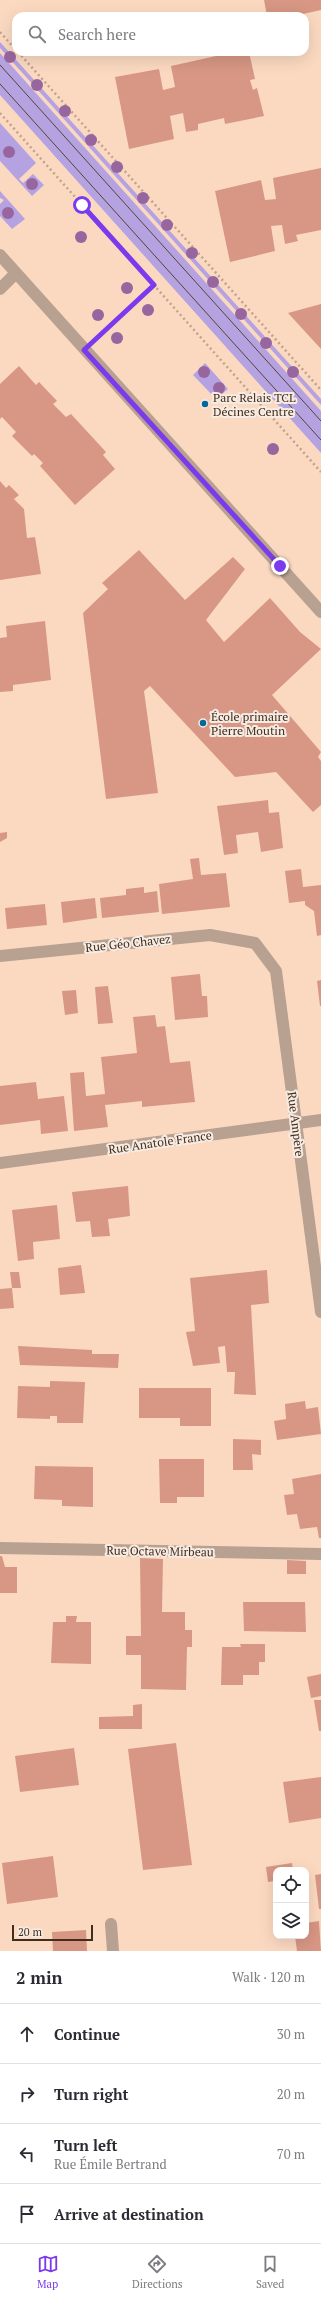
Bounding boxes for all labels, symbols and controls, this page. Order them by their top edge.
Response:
search box [12,12,309,56]
icon: search [26,23,48,45]
text: Search here [58,24,136,44]
route start [73,196,91,214]
place label: Parc Relais TCL Décines Centre [213,390,296,419]
marker: Parc Relais TCL Décines Centre [200,399,210,409]
route end [271,557,289,575]
place label: École primaire Pierre Moutin [211,709,288,738]
marker: École primaire Pierre Moutin [198,718,208,728]
street label: Rue Géo Chavez [85,931,172,955]
street label: Rue Ampère [285,1091,307,1157]
street label: Rue Anatole France [107,1127,213,1157]
street label: Rue Octave Mirbeau [106,1543,214,1559]
map controls [273,1867,309,1939]
button: locate [273,1867,309,1903]
button: layers [273,1903,309,1939]
scale bar [12,1923,93,1942]
text: 20 m [18,1925,42,1939]
text: 2 min [16,1966,63,1989]
text: Walk · 120 m [232,1968,305,1986]
icon: ahead [16,2023,38,2045]
text: Continue [54,2024,120,2044]
text: 30 m [277,2025,305,2043]
icon: right [16,2083,38,2105]
text: Turn right [54,2084,129,2104]
text: 20 m [277,2085,305,2103]
text: Turn left [54,2135,118,2155]
icon: left [16,2143,38,2165]
text: 70 m [277,2145,305,2163]
text: Rue Émile Bertrand [54,2155,167,2173]
icon: arrive [16,2203,38,2225]
text: Arrive at destination [54,2204,204,2224]
tab: Map [37,2253,59,2291]
tab: Directions [132,2253,183,2291]
tab: Saved [256,2253,284,2291]

